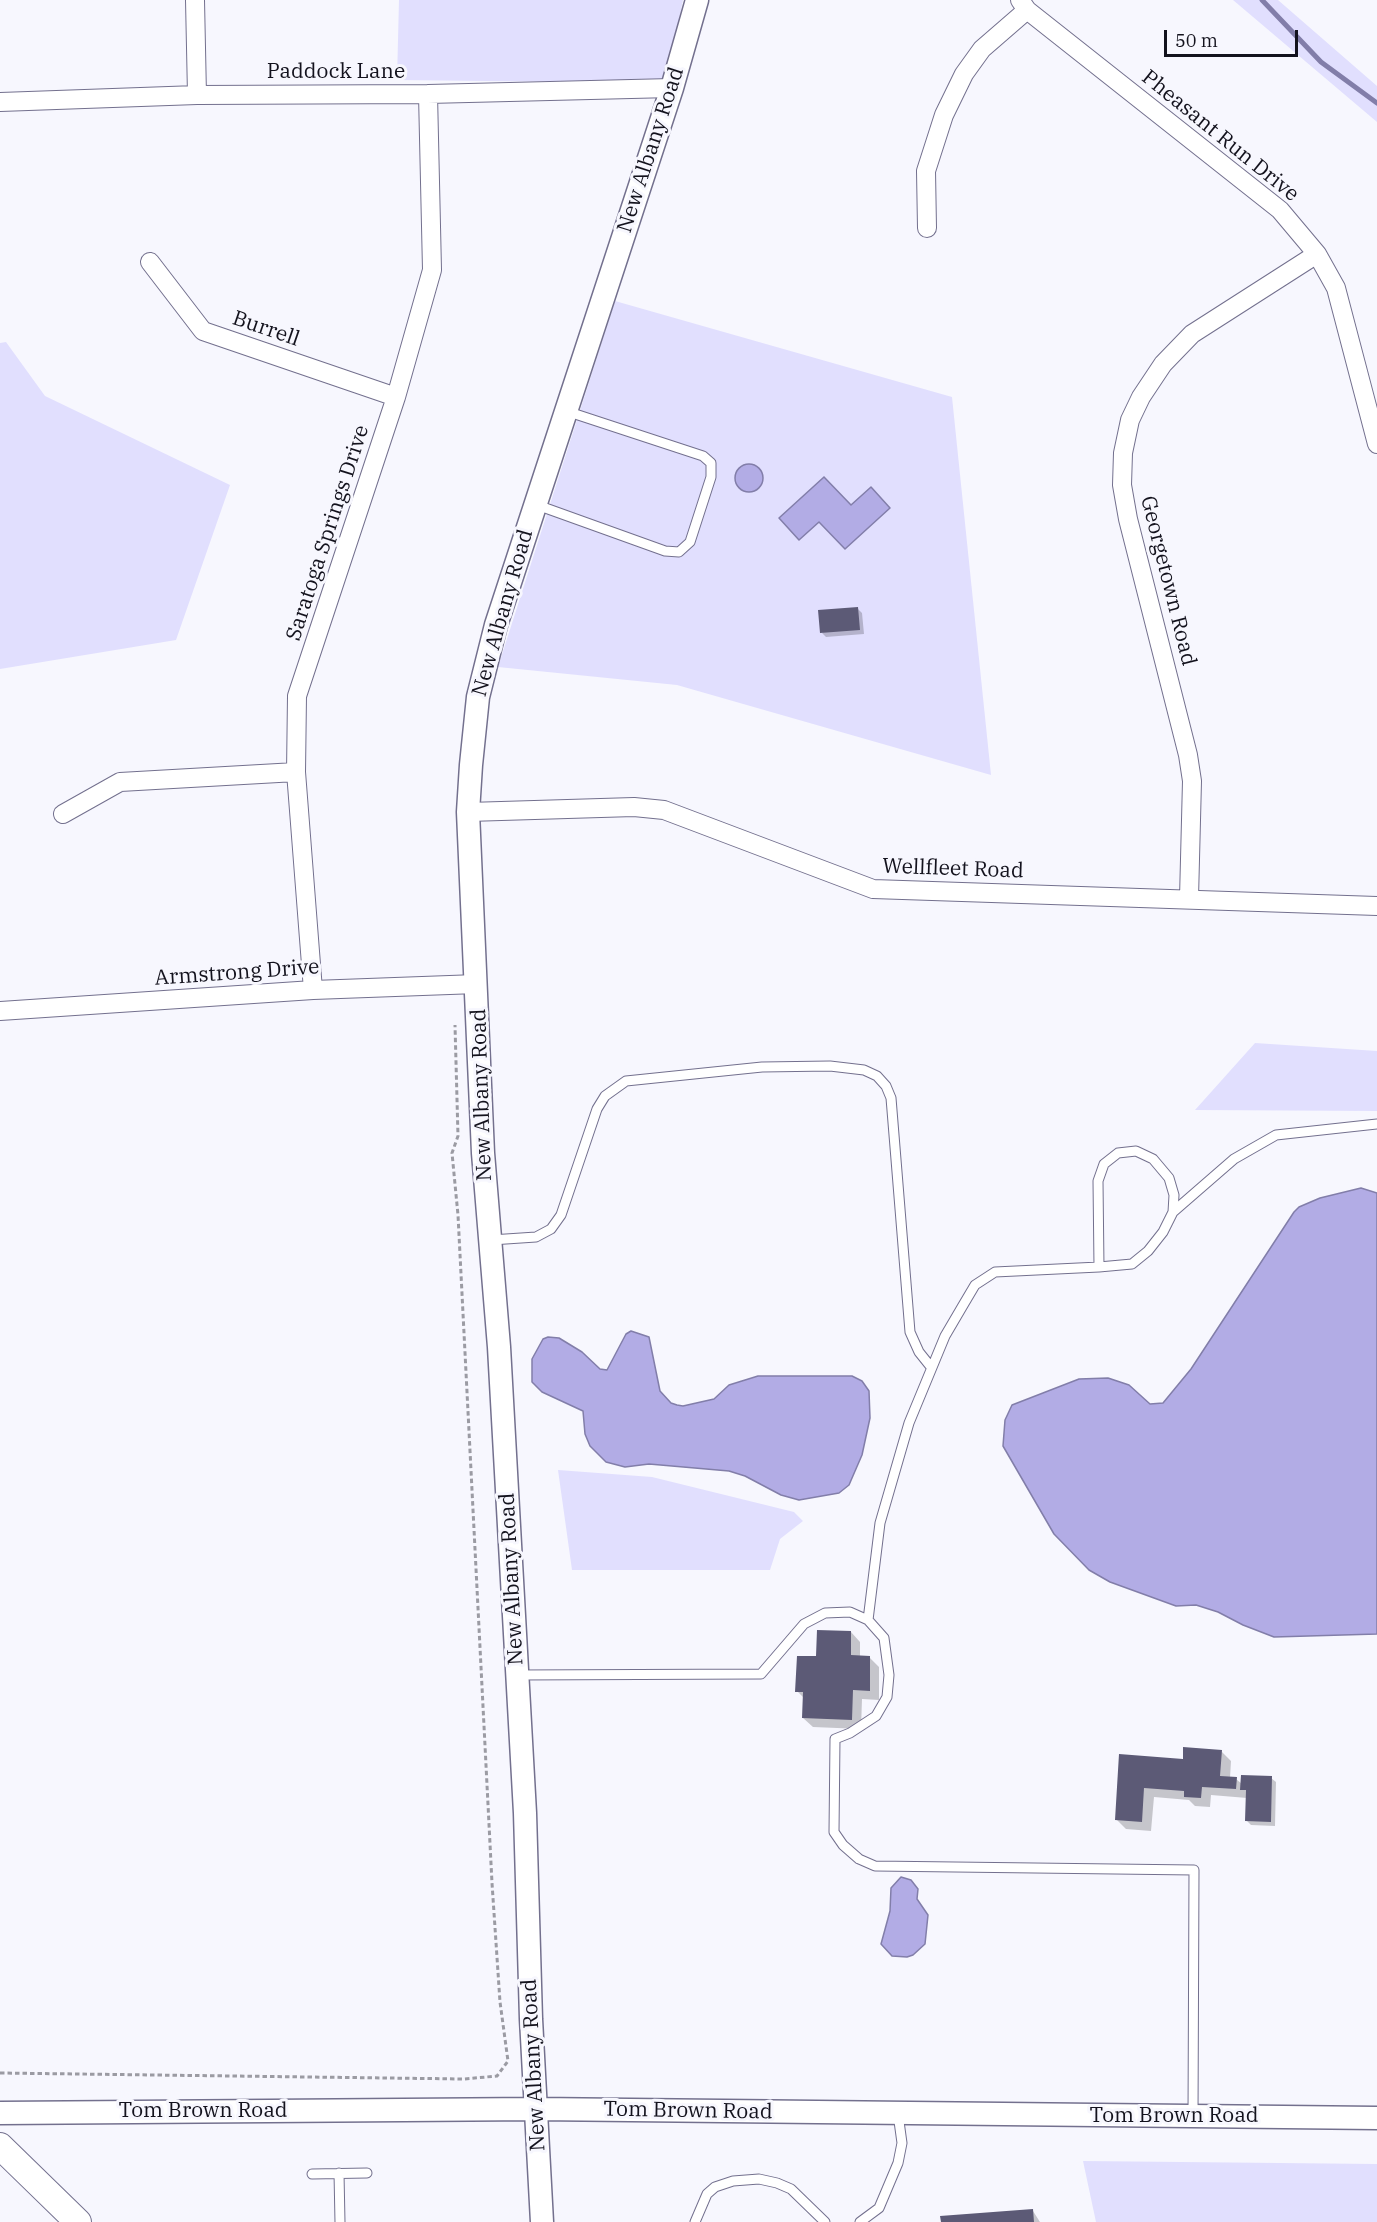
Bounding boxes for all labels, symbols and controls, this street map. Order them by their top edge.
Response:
scale bar [1167,18,1300,56]
text: 50 m [1175,29,1218,52]
street label: Paddock Lane [267,59,405,85]
street label: New Albany Road [612,64,690,236]
street label: Pheasant Run Drive [1136,65,1304,207]
street label: Burrell [229,306,303,352]
street label: Saratoga Springs Drive [281,422,375,644]
street label: Georgetown Road [1135,494,1201,668]
street label: New Albany Road [467,527,539,699]
street label: Wellfleet Road [882,854,1024,884]
street label: Armstrong Drive [154,955,320,991]
street label: New Albany Road [466,1008,498,1182]
street label: New Albany Road [495,1492,529,1666]
street label: New Albany Road [517,1978,551,2152]
street label: Tom Brown Road [603,2097,773,2125]
street label: Tom Brown Road [118,2098,288,2124]
street label: Tom Brown Road [1089,2103,1259,2129]

